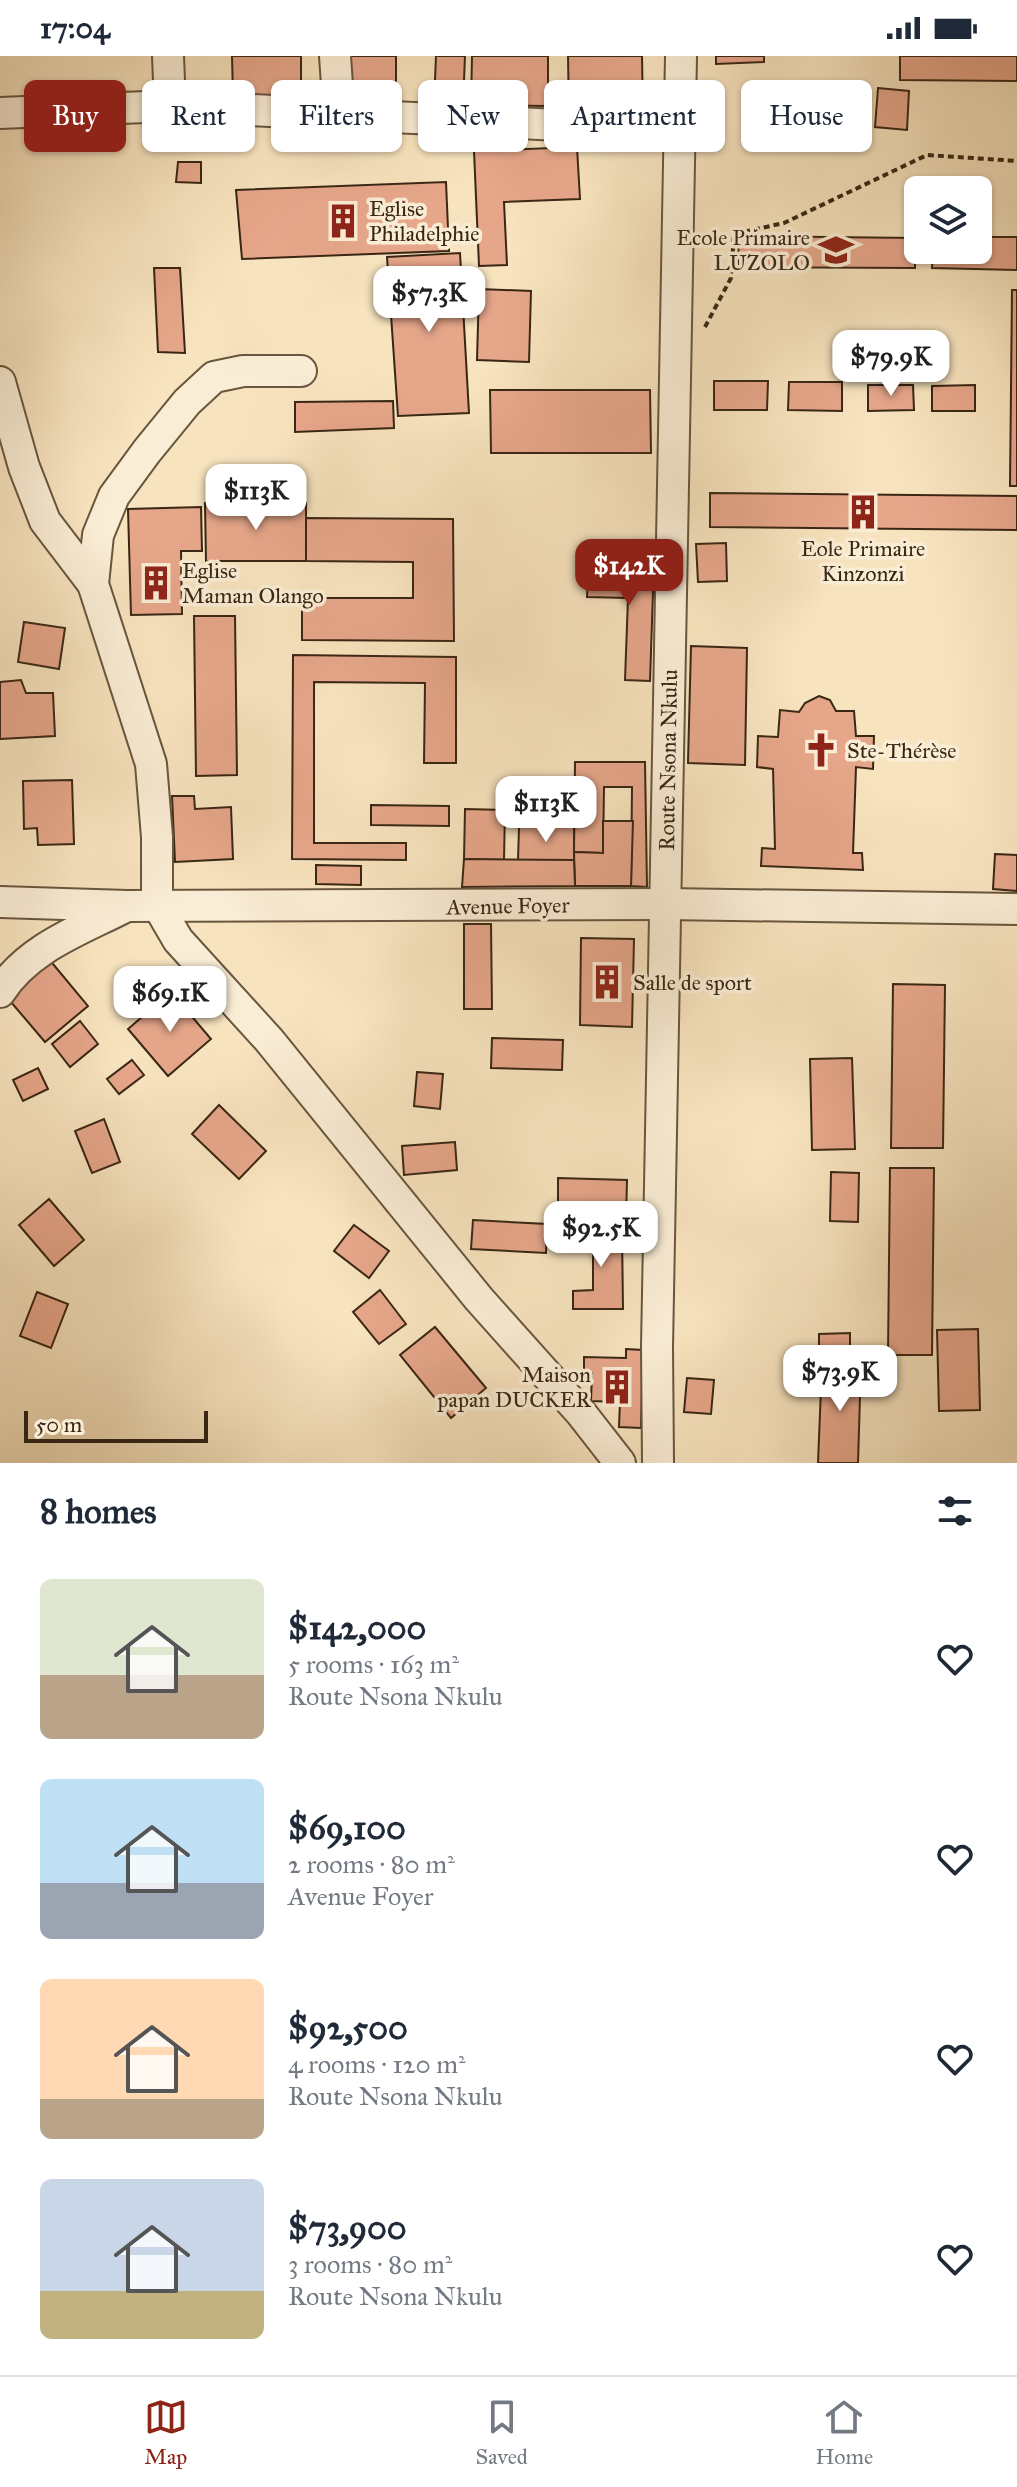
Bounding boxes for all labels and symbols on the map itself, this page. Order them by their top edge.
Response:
place label: Eglise Philadelphie [369,195,479,247]
building icon: Eglise Philadelphie [324,202,362,240]
place label: Ecole Primaire LUZOLO [676,224,810,276]
school or university icon: Ecole Primaire LUZOLO [817,231,855,269]
pin: $57.3K [364,266,494,334]
pin: $79.9K [826,330,956,398]
pin: $113K [200,464,312,532]
building icon: Eole Primaire Kinzonzi [844,493,882,531]
place label: Eole Primaire Kinzonzi [801,535,925,587]
pin: $142K [573,539,685,607]
place label: Eglise Maman Olango [182,557,324,609]
building icon: Eglise Maman Olango [137,564,175,602]
street label: Route Nsona Nkulu [653,669,683,851]
church icon: Ste-Thérèse [802,731,840,769]
place label: Ste-Thérèse [847,737,957,764]
pin: $113K [490,776,602,844]
street label: Avenue Foyer [445,891,571,921]
building icon: Salle de sport [588,963,626,1001]
pin: $69.1K [105,966,235,1034]
place label: Salle de sport [633,969,752,996]
pin: $92.5K [536,1201,666,1269]
pin: $73.9K [775,1345,905,1413]
place label: Maison papan DUCKER [437,1361,592,1413]
building icon: Maison papan DUCKER [598,1368,636,1406]
scale bar [24,1407,208,1443]

